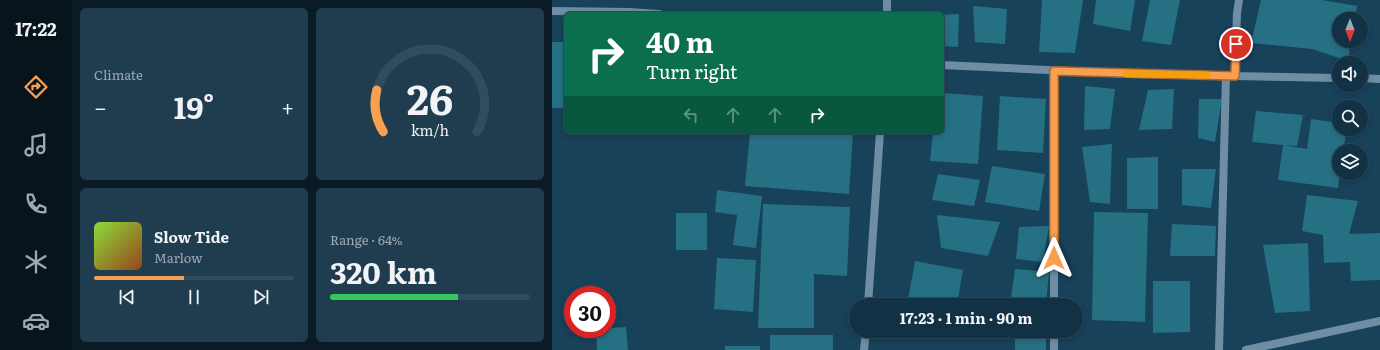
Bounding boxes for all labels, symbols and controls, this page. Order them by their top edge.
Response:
north arrow [1332,12,1368,48]
map controls [1332,12,1368,180]
text: 17:22 [15,15,57,42]
text: 40 m [646,20,714,62]
pin [1219,27,1253,61]
icon: right [580,28,632,80]
icon: arrive [1225,33,1247,55]
button: sound [1332,56,1368,92]
text: Turn right [646,58,737,85]
text: Climate [94,65,143,84]
text: 26 [407,66,453,128]
icon: directions [22,73,50,101]
text: 19° [174,84,214,128]
text: − [94,90,107,123]
text: + [281,90,294,123]
button: search [1332,100,1368,136]
icon: left [680,104,702,126]
icon: ahead [722,104,744,126]
icon: ahead [764,104,786,126]
icon: right [806,104,828,126]
text: km/h [411,119,450,140]
icon: music [22,131,50,159]
button: layers [1332,144,1368,180]
icon: phone [22,190,50,218]
text: Slow Tide [154,225,229,248]
text: Range · 64% [330,230,403,249]
position arrow [1033,237,1075,279]
icon: climate [22,248,50,276]
text: Marlow [154,248,202,267]
text: 320 km [330,249,437,293]
icon: previous [116,286,138,308]
icon: pause [183,286,205,308]
icon: next [250,286,272,308]
speed limit sign: 30 [564,286,616,338]
text: 17:23 · 1 min · 90 m [900,306,1032,329]
icon: car [22,307,50,335]

